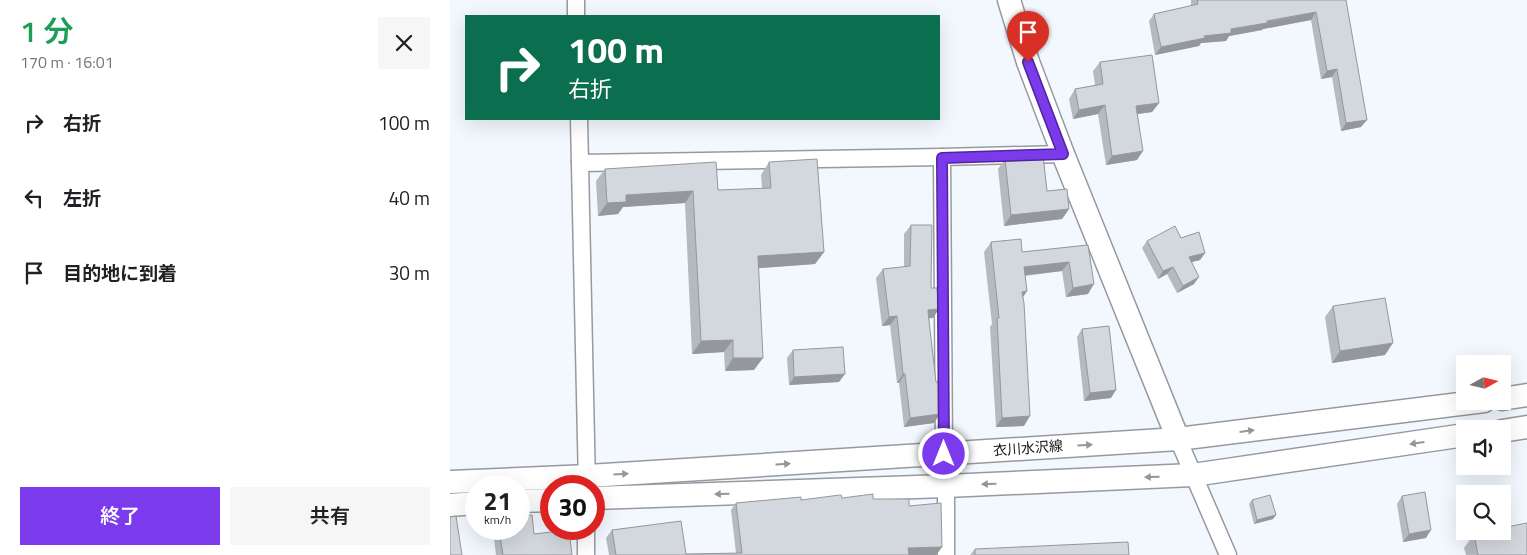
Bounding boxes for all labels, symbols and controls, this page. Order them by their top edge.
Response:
text: 1 分 [20,8,73,54]
pin [1007,11,1049,62]
button: close [378,17,430,69]
icon: arrive [1014,18,1042,46]
text: 100 m [568,23,664,77]
icon: right [485,35,550,100]
text: 170 m · 16:01 [20,50,114,74]
text: 右折 [568,72,612,106]
text: 右折 [63,108,101,137]
text: 100 m [378,108,430,137]
icon: right [20,109,48,137]
text: 左折 [63,183,101,212]
text: 40 m [389,183,430,212]
icon: left [20,184,48,212]
text: 目的地に到着 [63,258,177,287]
text: 30 m [389,258,430,287]
icon: arrive [20,259,48,287]
north arrow [1456,355,1511,410]
map controls [1456,355,1511,540]
button: sound [1456,420,1511,475]
position arrow [917,427,969,479]
one-way arrow [1239,427,1255,435]
street label: 衣川水沢線 [992,435,1064,460]
one-way arrow [1408,439,1424,447]
one-way arrow [1077,440,1093,448]
one-way arrow [776,459,792,467]
one-way arrow [613,470,629,478]
one-way arrow [1143,473,1159,481]
speed limit sign: 30 [540,475,605,540]
one-way arrow [981,480,997,488]
text: 21 [483,482,512,520]
button: search [1456,485,1511,540]
button: 終了 [20,487,220,545]
button: 共有 [230,487,430,545]
one-way arrow [714,490,730,498]
text: km/h [484,510,511,529]

